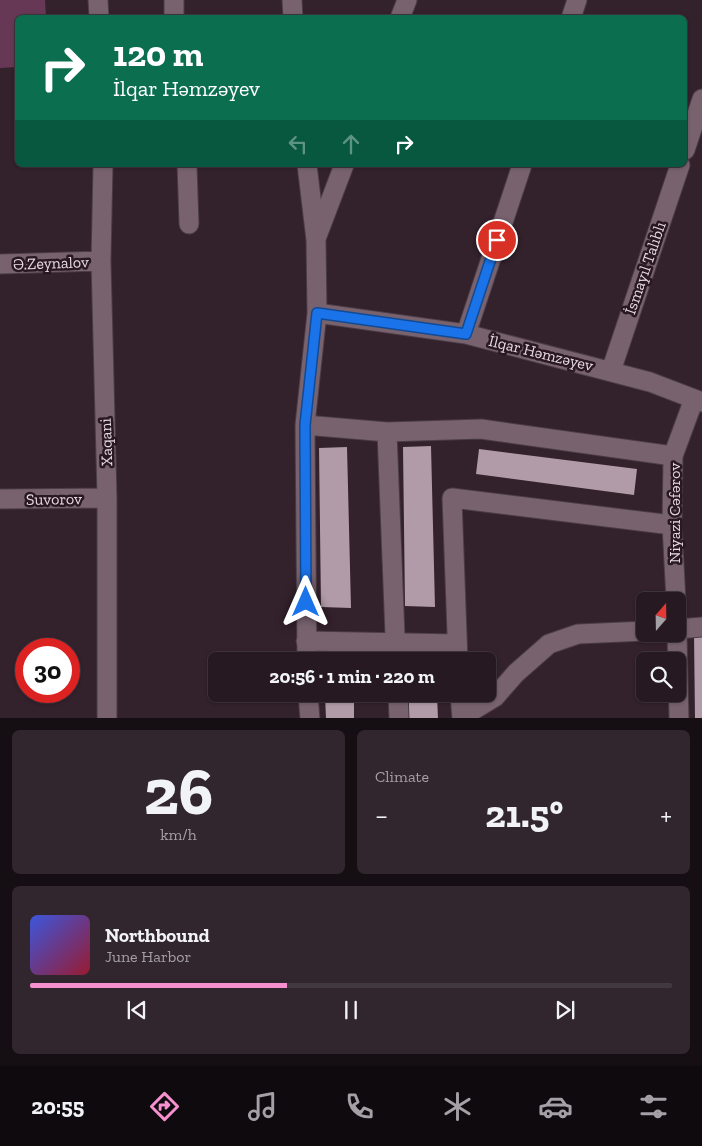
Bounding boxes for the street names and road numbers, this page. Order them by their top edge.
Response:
street label: İsmayıl Talıblı [620,219,670,317]
street label: Ə.Zeynalov [13,252,89,274]
street label: İlqar Həmzəyev [487,331,595,375]
street label: Xaqani [96,417,116,466]
street label: Niyazi Cəfərov [665,463,684,563]
street label: Suvorov [26,489,82,509]

